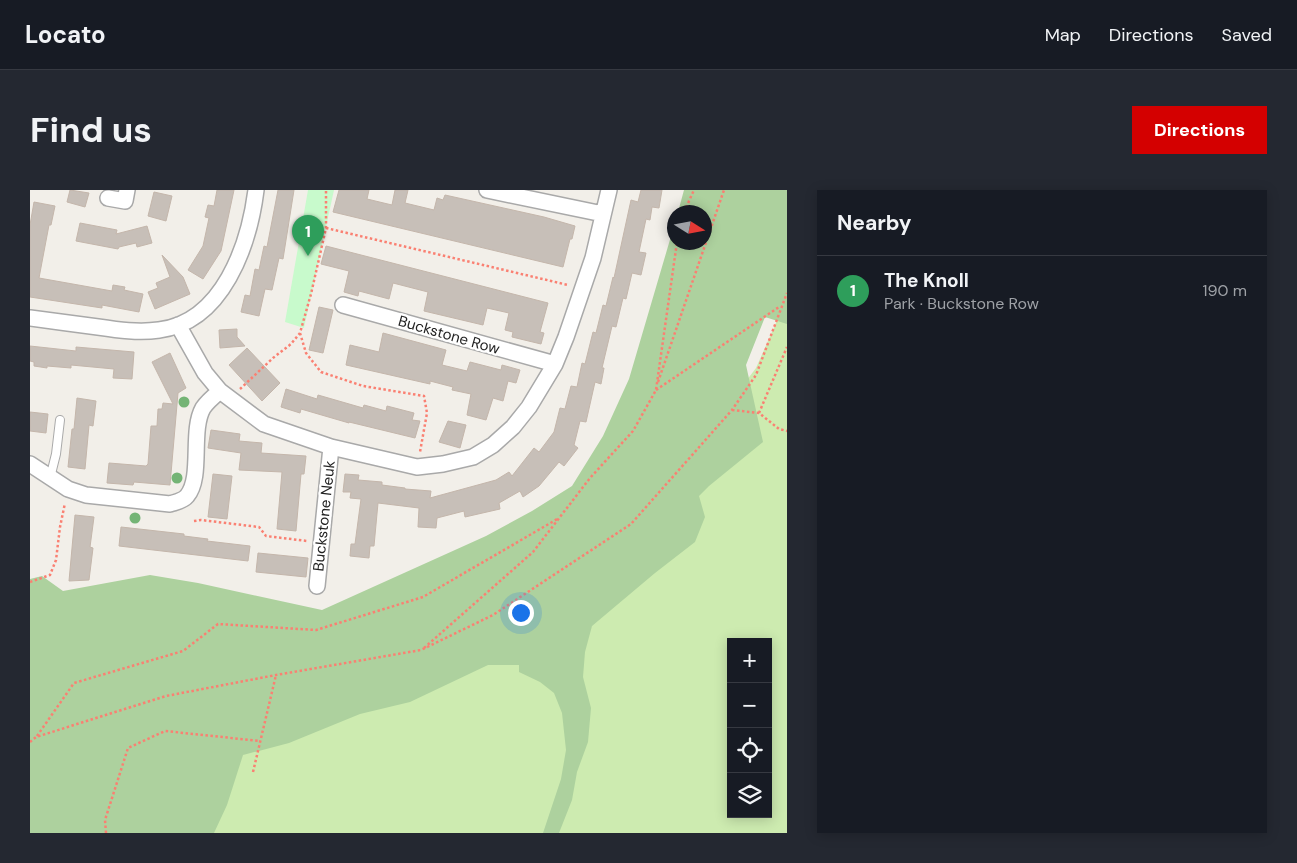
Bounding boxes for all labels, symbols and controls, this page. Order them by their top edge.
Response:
text: Locato [25,19,106,50]
text: Map [1045,23,1081,47]
text: Directions [1109,23,1194,47]
text: Saved [1222,23,1272,47]
button: Directions [1132,106,1267,154]
text: Find us [30,107,152,153]
north arrow [667,205,712,250]
text: Nearby [837,209,911,237]
pin: 1 [292,215,324,256]
text: The Knoll [884,268,969,293]
text: 1 [850,280,856,301]
text: 190 m [1203,280,1247,301]
text: Park · Buckstone Row [884,293,1039,314]
street label: Buckstone Row [396,311,503,359]
street label: Buckstone Neuk [308,459,340,572]
your location [508,600,534,626]
map controls [727,638,772,818]
button: + [727,638,772,683]
button: − [727,683,772,728]
button: locate [727,728,772,773]
button: layers [727,773,772,818]

